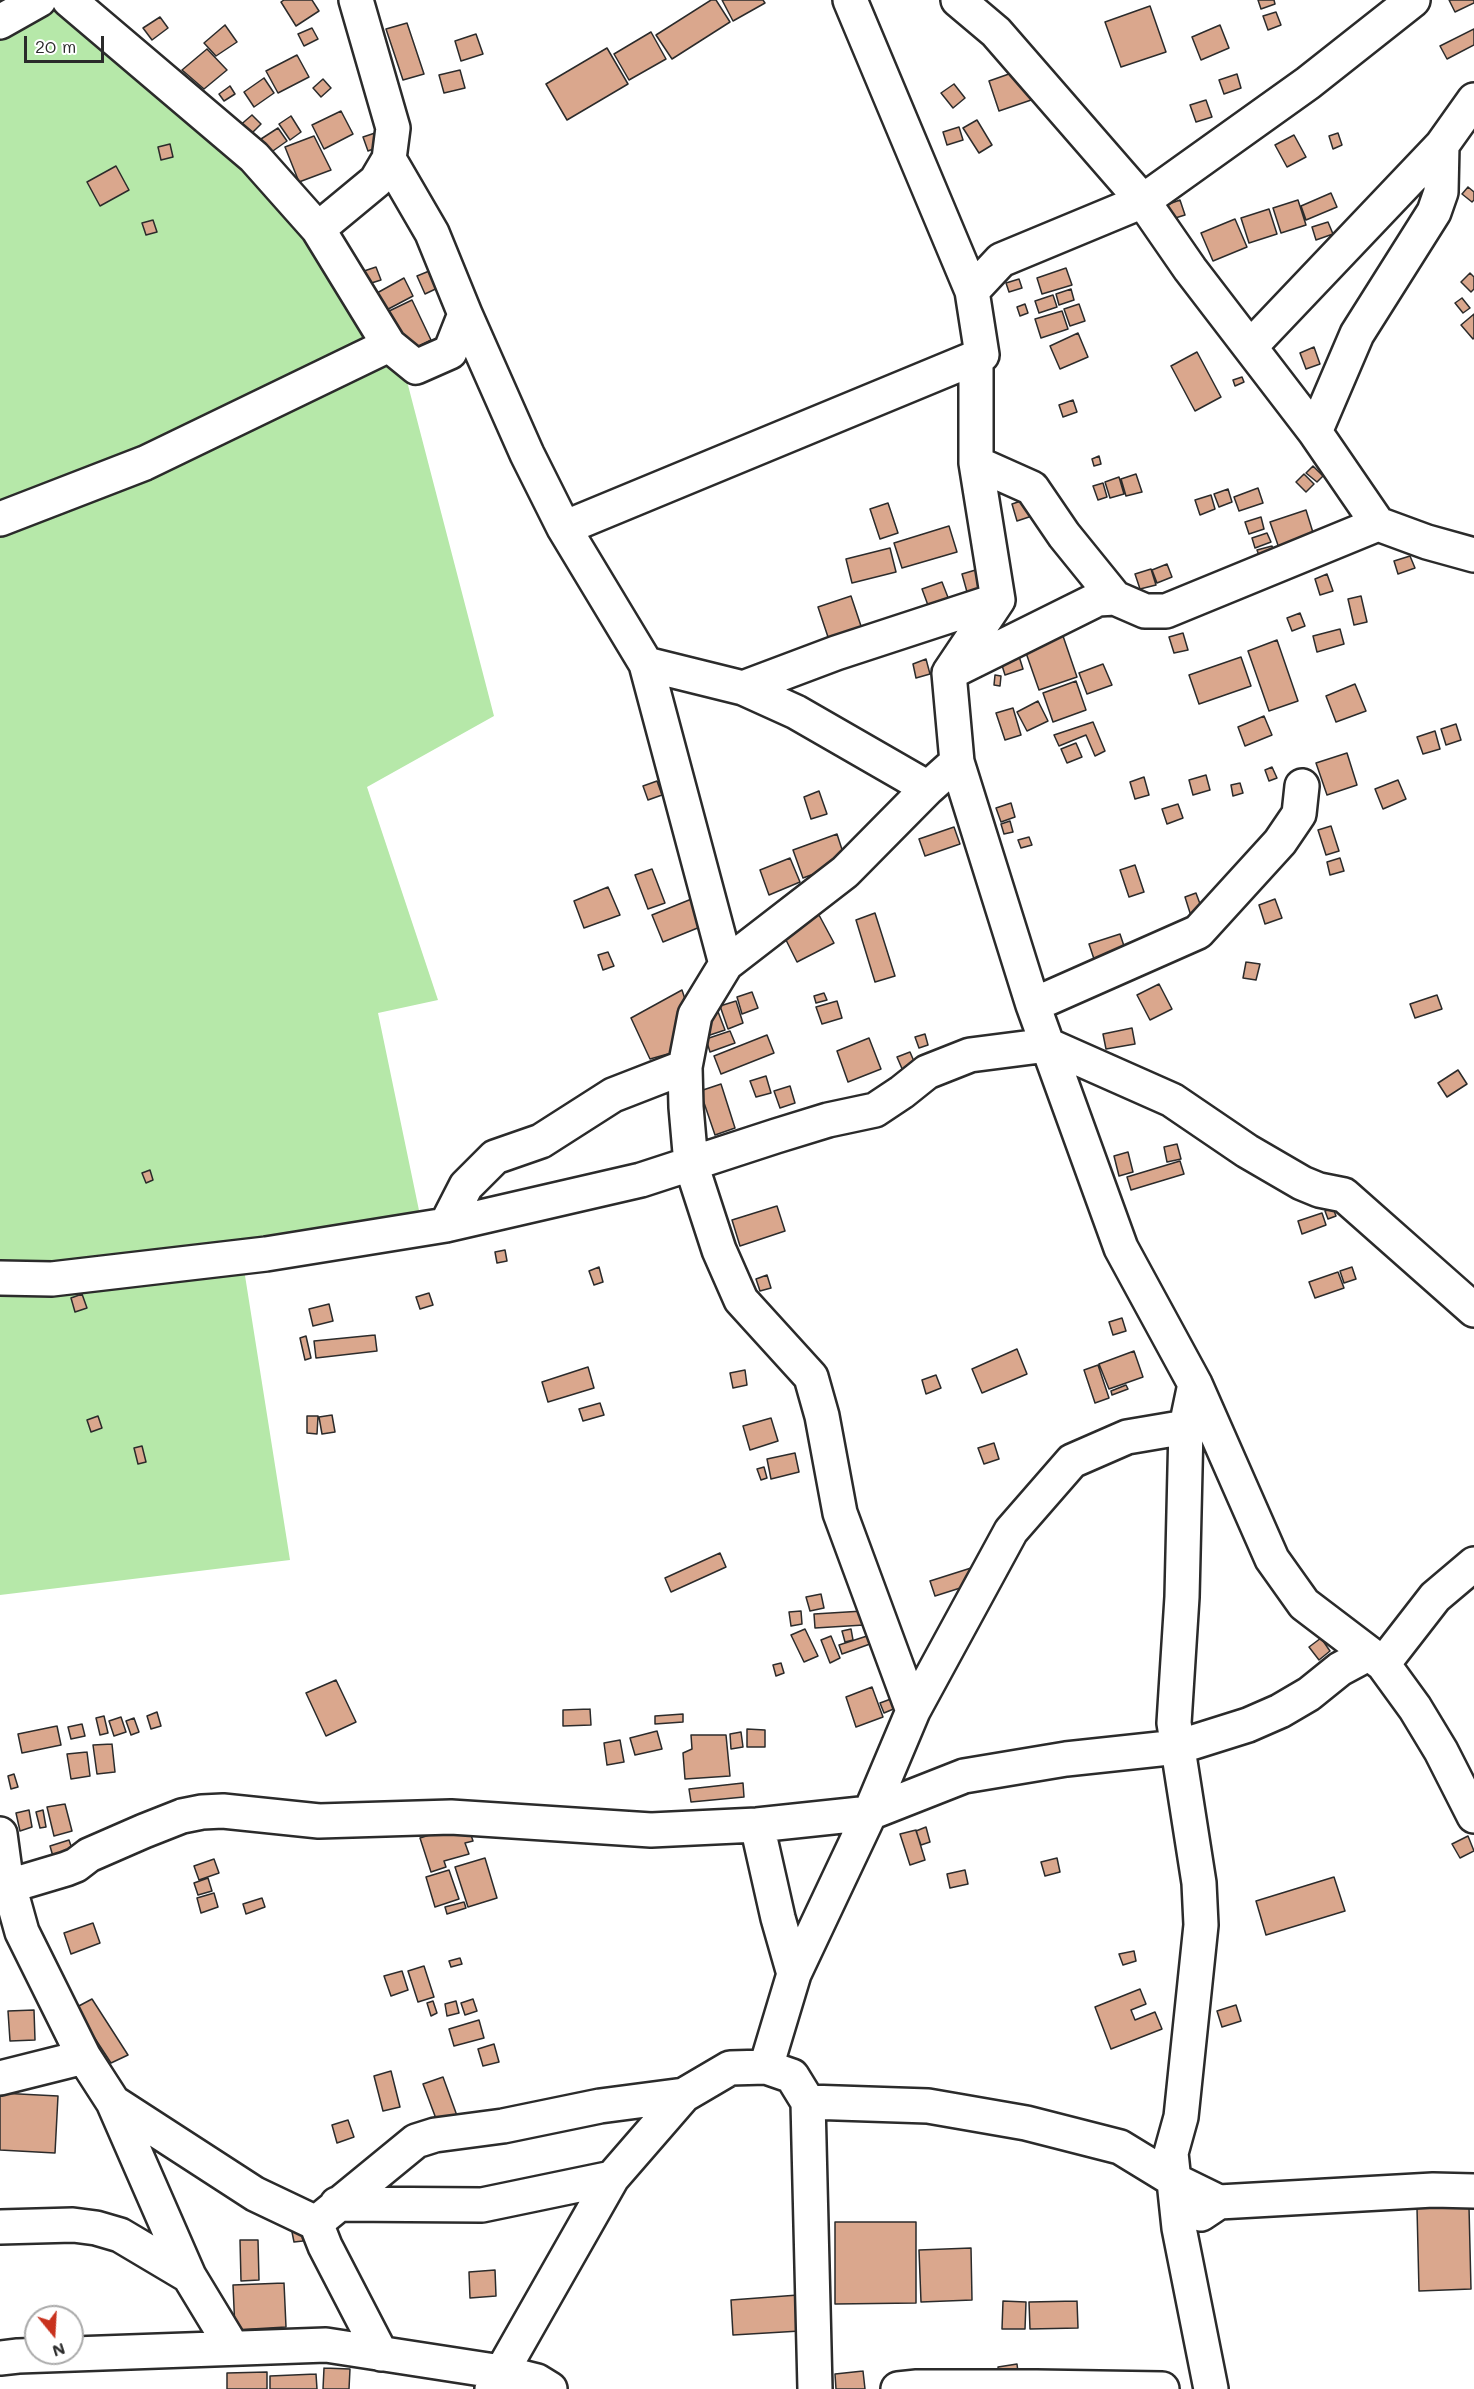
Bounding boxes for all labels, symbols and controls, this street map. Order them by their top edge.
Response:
scale bar [27,24,106,62]
text: 20 m [35,34,76,58]
north arrow [24,2305,84,2365]
text: N [50,2339,68,2363]

